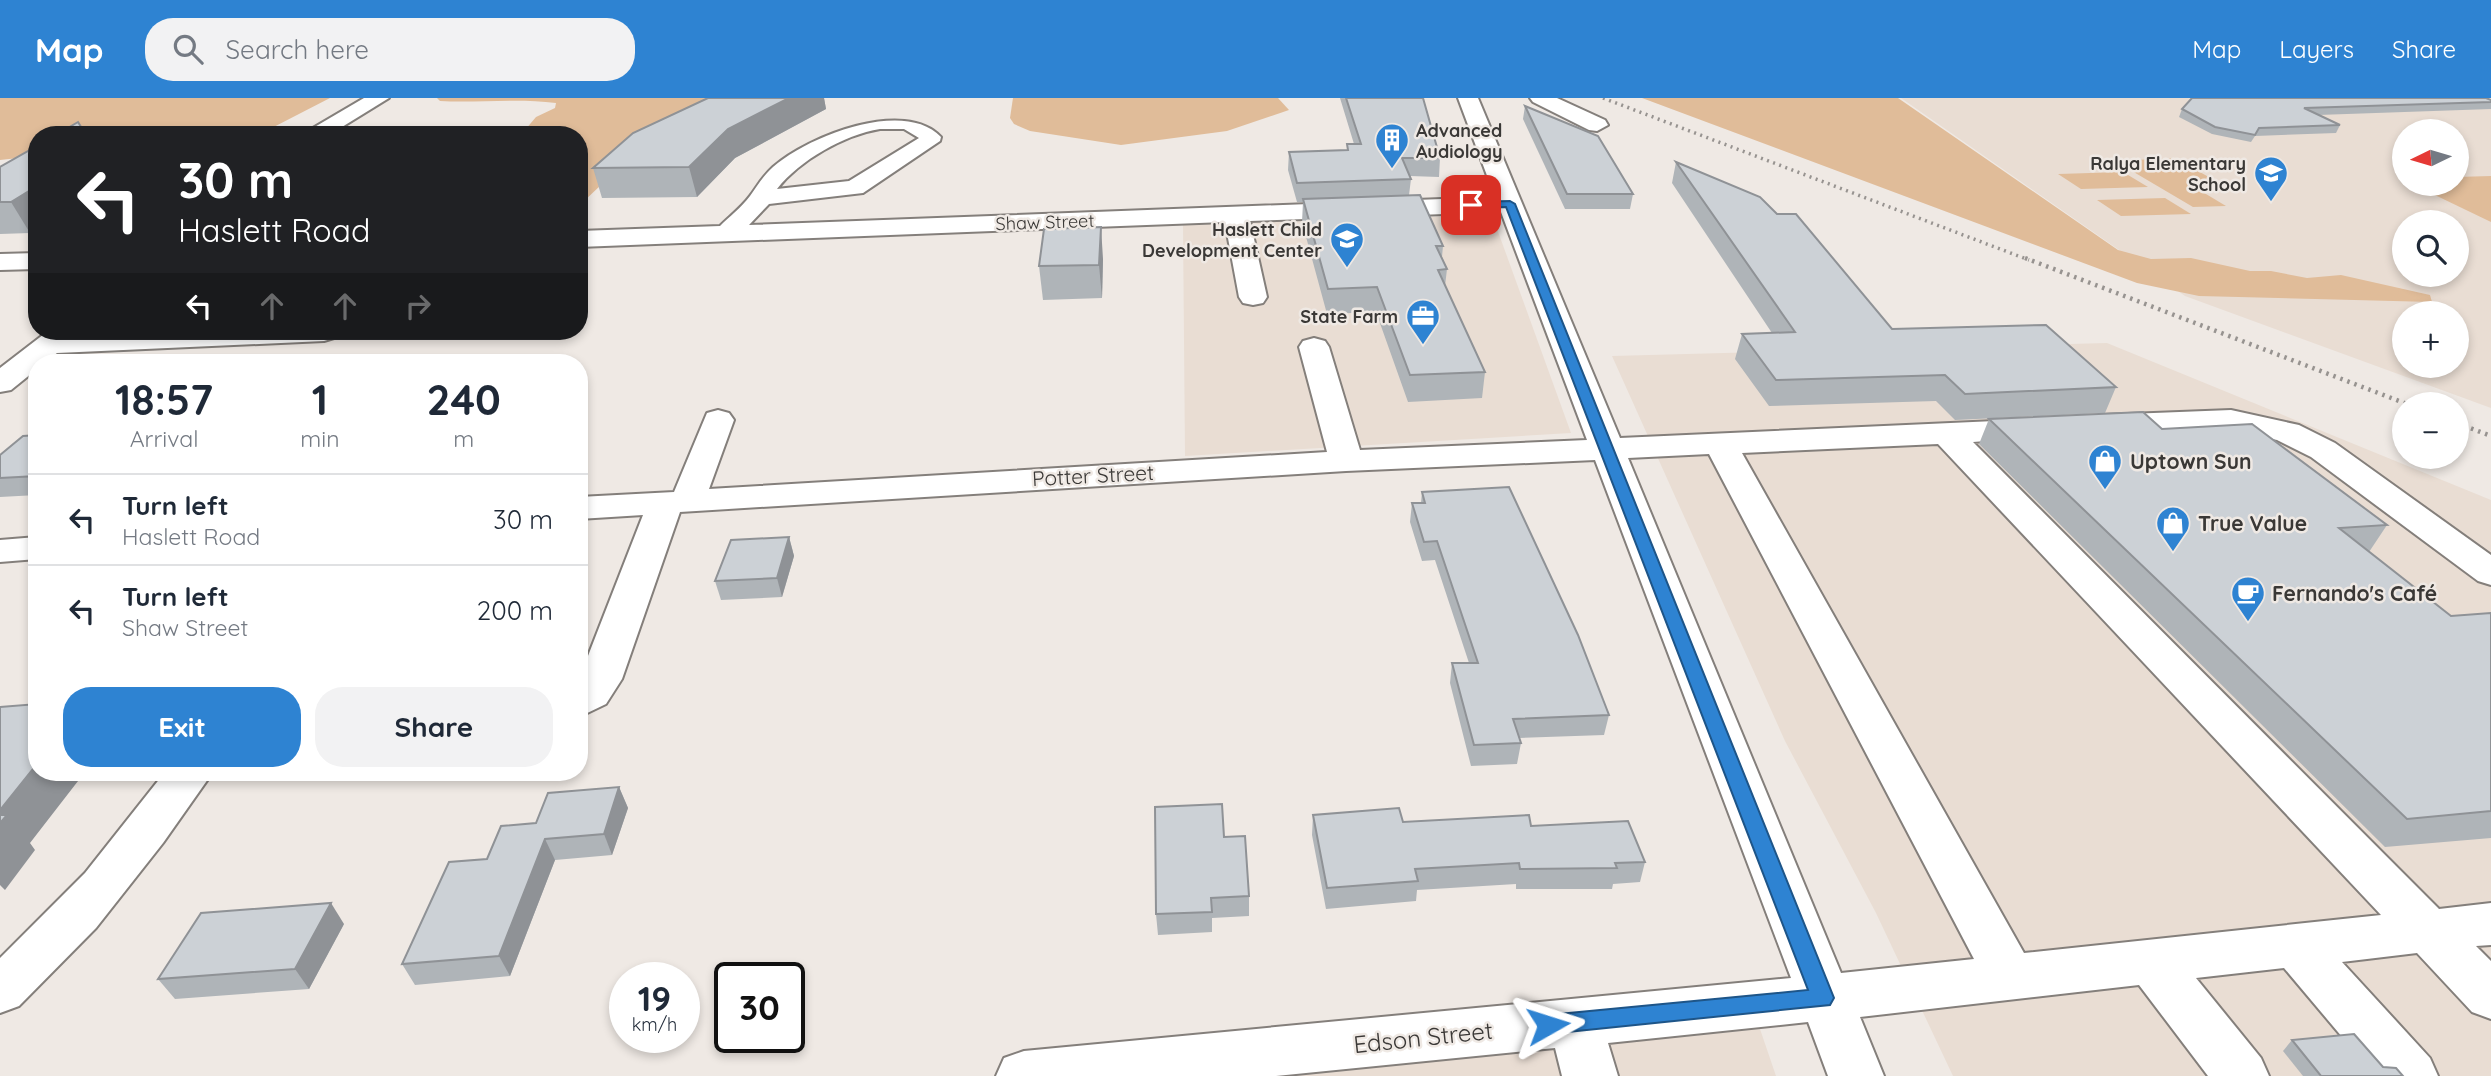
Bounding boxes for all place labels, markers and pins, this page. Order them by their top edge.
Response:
place label: Advanced Audiology [1416,119,1503,163]
building icon: Advanced Audiology [1373,121,1411,170]
place label: Ralya Elementary School [2090,152,2246,196]
school or university icon: Ralya Elementary School [2252,154,2290,203]
pin [1441,175,1501,235]
place label: Haslett Child Development Center [1142,218,1322,262]
school or university icon: Haslett Child Development Center [1328,220,1366,269]
office icon: State Farm [1404,297,1442,346]
place label: State Farm [1300,305,1398,328]
shop icon: Uptown Sun [2086,442,2124,491]
place label: Uptown Sun [2130,448,2252,474]
shop icon: True Value [2154,504,2192,553]
place label: True Value [2198,510,2307,536]
cafe icon: Fernando's Café [2229,574,2267,623]
place label: Fernando's Café [2272,580,2437,606]

